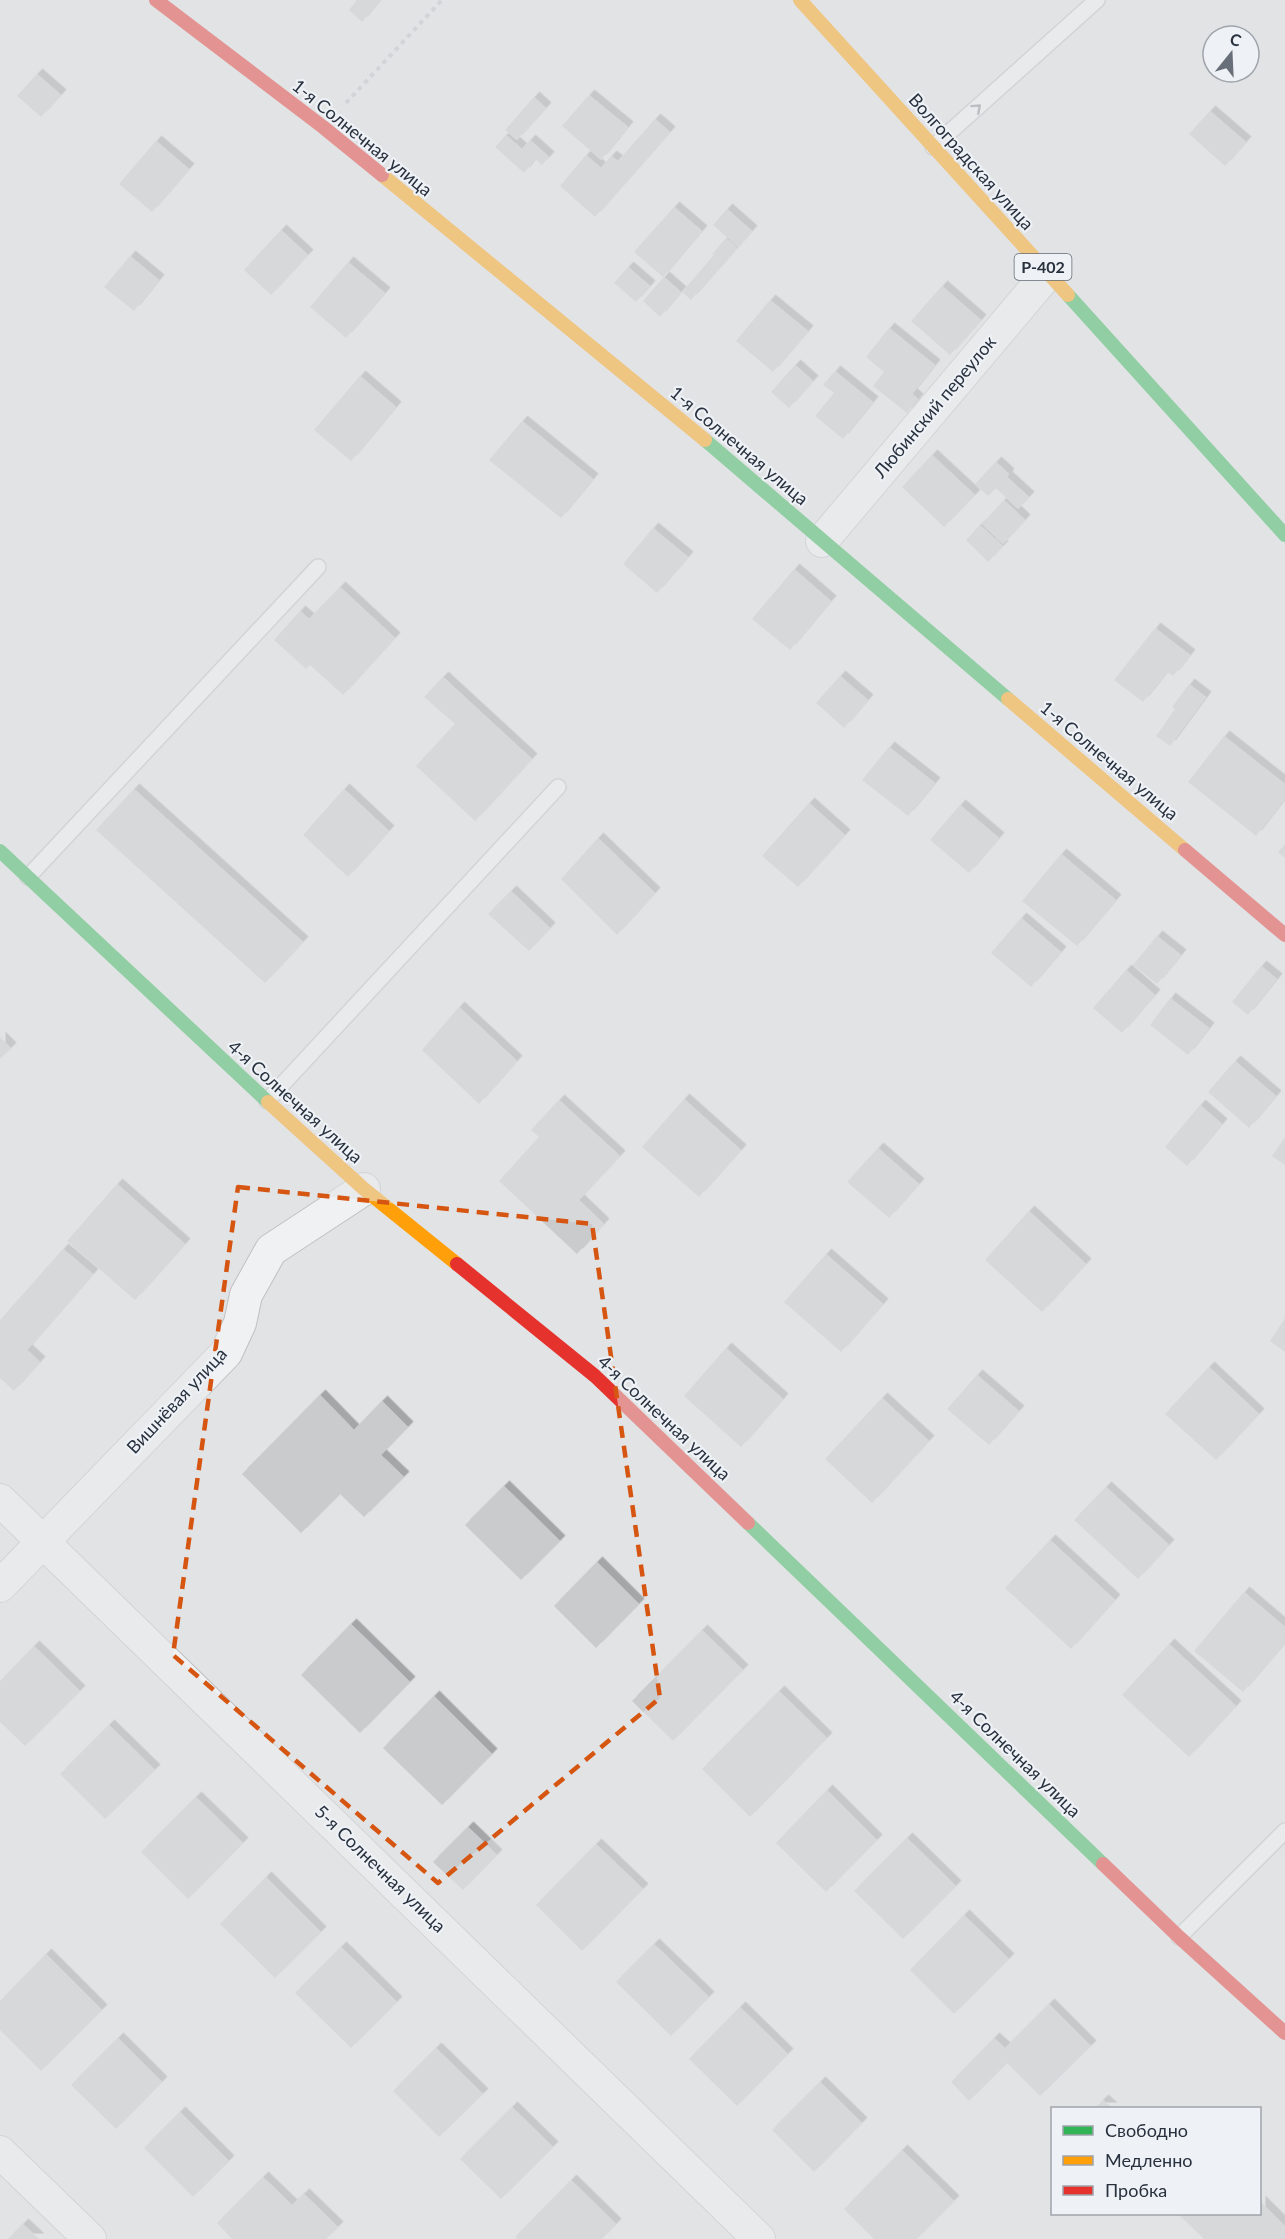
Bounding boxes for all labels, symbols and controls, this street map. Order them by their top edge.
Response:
north arrow [1201,24,1261,84]
text: С [1228,29,1244,50]
street label: 1-я Солнечная улица [288,74,437,200]
street label: Волгоградская улица [905,89,1039,234]
one-way arrow [970,104,981,115]
road number: Р-402 [1014,254,1072,280]
street label: Любинский переулок [868,330,1001,483]
street label: 1-я Солнечная улица [666,381,813,509]
street label: 1-я Солнечная улица [1036,696,1183,824]
street label: 4-я Солнечная улица [224,1035,368,1167]
street label: Вишнёвая улица [122,1343,231,1458]
street label: 4-я Солнечная улица [594,1350,736,1484]
street label: 4-я Солнечная улица [946,1685,1086,1821]
street label: 5-я Солнечная улица [311,1800,451,1936]
legend [1051,2107,1261,2215]
text: Свободно [1105,2119,1188,2141]
text: Медленно [1105,2149,1193,2171]
text: Пробка [1105,2179,1167,2201]

